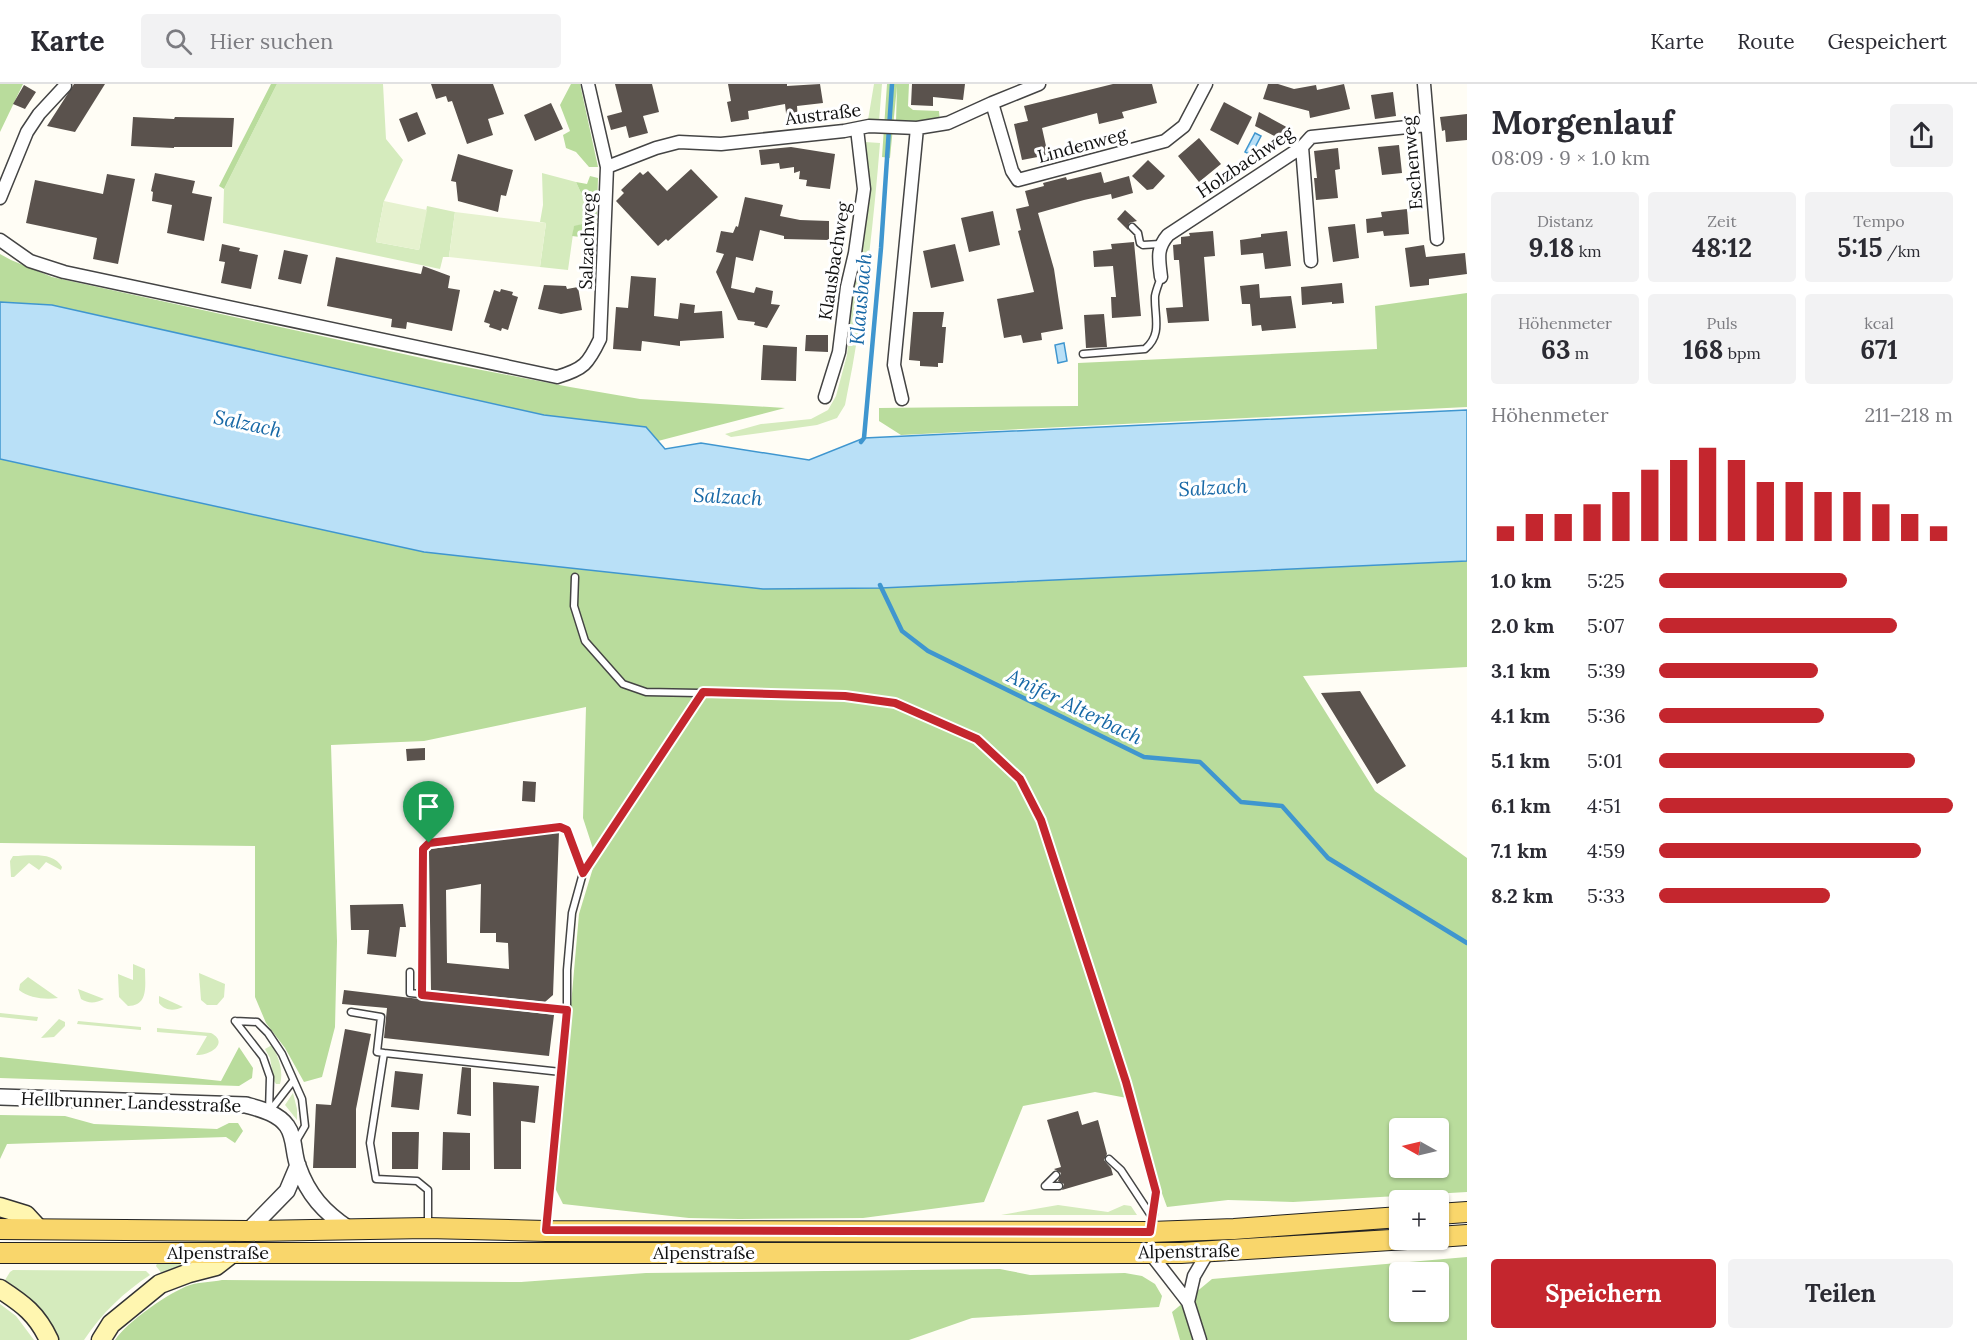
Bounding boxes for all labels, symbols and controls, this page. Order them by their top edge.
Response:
search box [141,14,561,68]
text: Karte [30,23,105,59]
icon: search [162,25,195,58]
text: Hier suchen [210,27,333,55]
text: Karte [1650,28,1704,55]
text: Route [1737,28,1795,55]
text: Gespeichert [1828,28,1947,55]
street label: Austraße [783,98,862,130]
text: Morgenlauf [1491,101,1674,143]
button: share [1890,104,1953,167]
street label: Eschenweg [1396,114,1428,211]
street label: Holzbachweg [1192,121,1299,203]
street label: Lindenweg [1035,122,1130,168]
text: 08:09 · 9 × 1.0 km [1491,145,1650,170]
street label: Salzachweg [574,191,600,290]
street label: Klausbachweg [813,199,855,322]
text: Distanz [1537,211,1593,231]
text: Zeit [1707,211,1737,231]
text: Tempo [1853,211,1905,231]
text: 9.18 [1528,231,1574,264]
text: 48:12 [1692,231,1752,264]
text: 5:15 [1837,231,1882,264]
text: km [1574,241,1602,261]
text: /km [1882,241,1921,261]
water label: Klausbach [844,251,877,346]
text: Höhenmeter [1518,313,1612,333]
text: Puls [1706,313,1738,333]
text: kcal [1864,313,1894,333]
text: 63 [1541,333,1571,366]
text: 168 [1683,333,1724,366]
text: 671 [1860,333,1898,366]
text: m [1571,343,1589,363]
text: bpm [1724,343,1761,363]
text: Höhenmeter [1491,402,1609,427]
text: 211–218 m [1864,402,1953,427]
water label: Salzach [212,404,285,443]
water label: Salzach [1178,473,1249,501]
water label: Salzach [693,482,764,510]
text: 1.0 km [1491,568,1552,593]
text: 5:25 [1587,568,1625,593]
text: 2.0 km [1491,613,1554,638]
text: 5:07 [1587,613,1624,638]
text: 3.1 km [1491,658,1551,683]
text: 5:39 [1587,658,1626,683]
water label: Anifer Alterbach [1002,662,1147,750]
text: 4.1 km [1491,703,1550,728]
text: 5:36 [1587,703,1626,728]
text: 5.1 km [1491,748,1550,773]
text: 5:01 [1587,748,1623,773]
pin [403,781,454,843]
icon: arrive [412,790,445,823]
text: 6.1 km [1491,793,1551,818]
text: 4:51 [1587,793,1621,818]
text: 7.1 km [1491,838,1547,863]
text: 4:59 [1587,838,1625,863]
text: 8.2 km [1491,883,1553,908]
text: 5:33 [1587,883,1625,908]
street label: Hellbrunner Landesstraße [20,1087,242,1117]
north arrow [1389,1118,1449,1178]
map controls [1389,1118,1449,1322]
button: + [1389,1190,1449,1250]
street label: Alpenstraße [1137,1239,1240,1263]
street label: Alpenstraße [166,1241,269,1264]
street label: Alpenstraße [652,1241,755,1264]
button: Speichern [1491,1259,1716,1328]
button: Teilen [1728,1259,1953,1328]
button: − [1389,1262,1449,1322]

